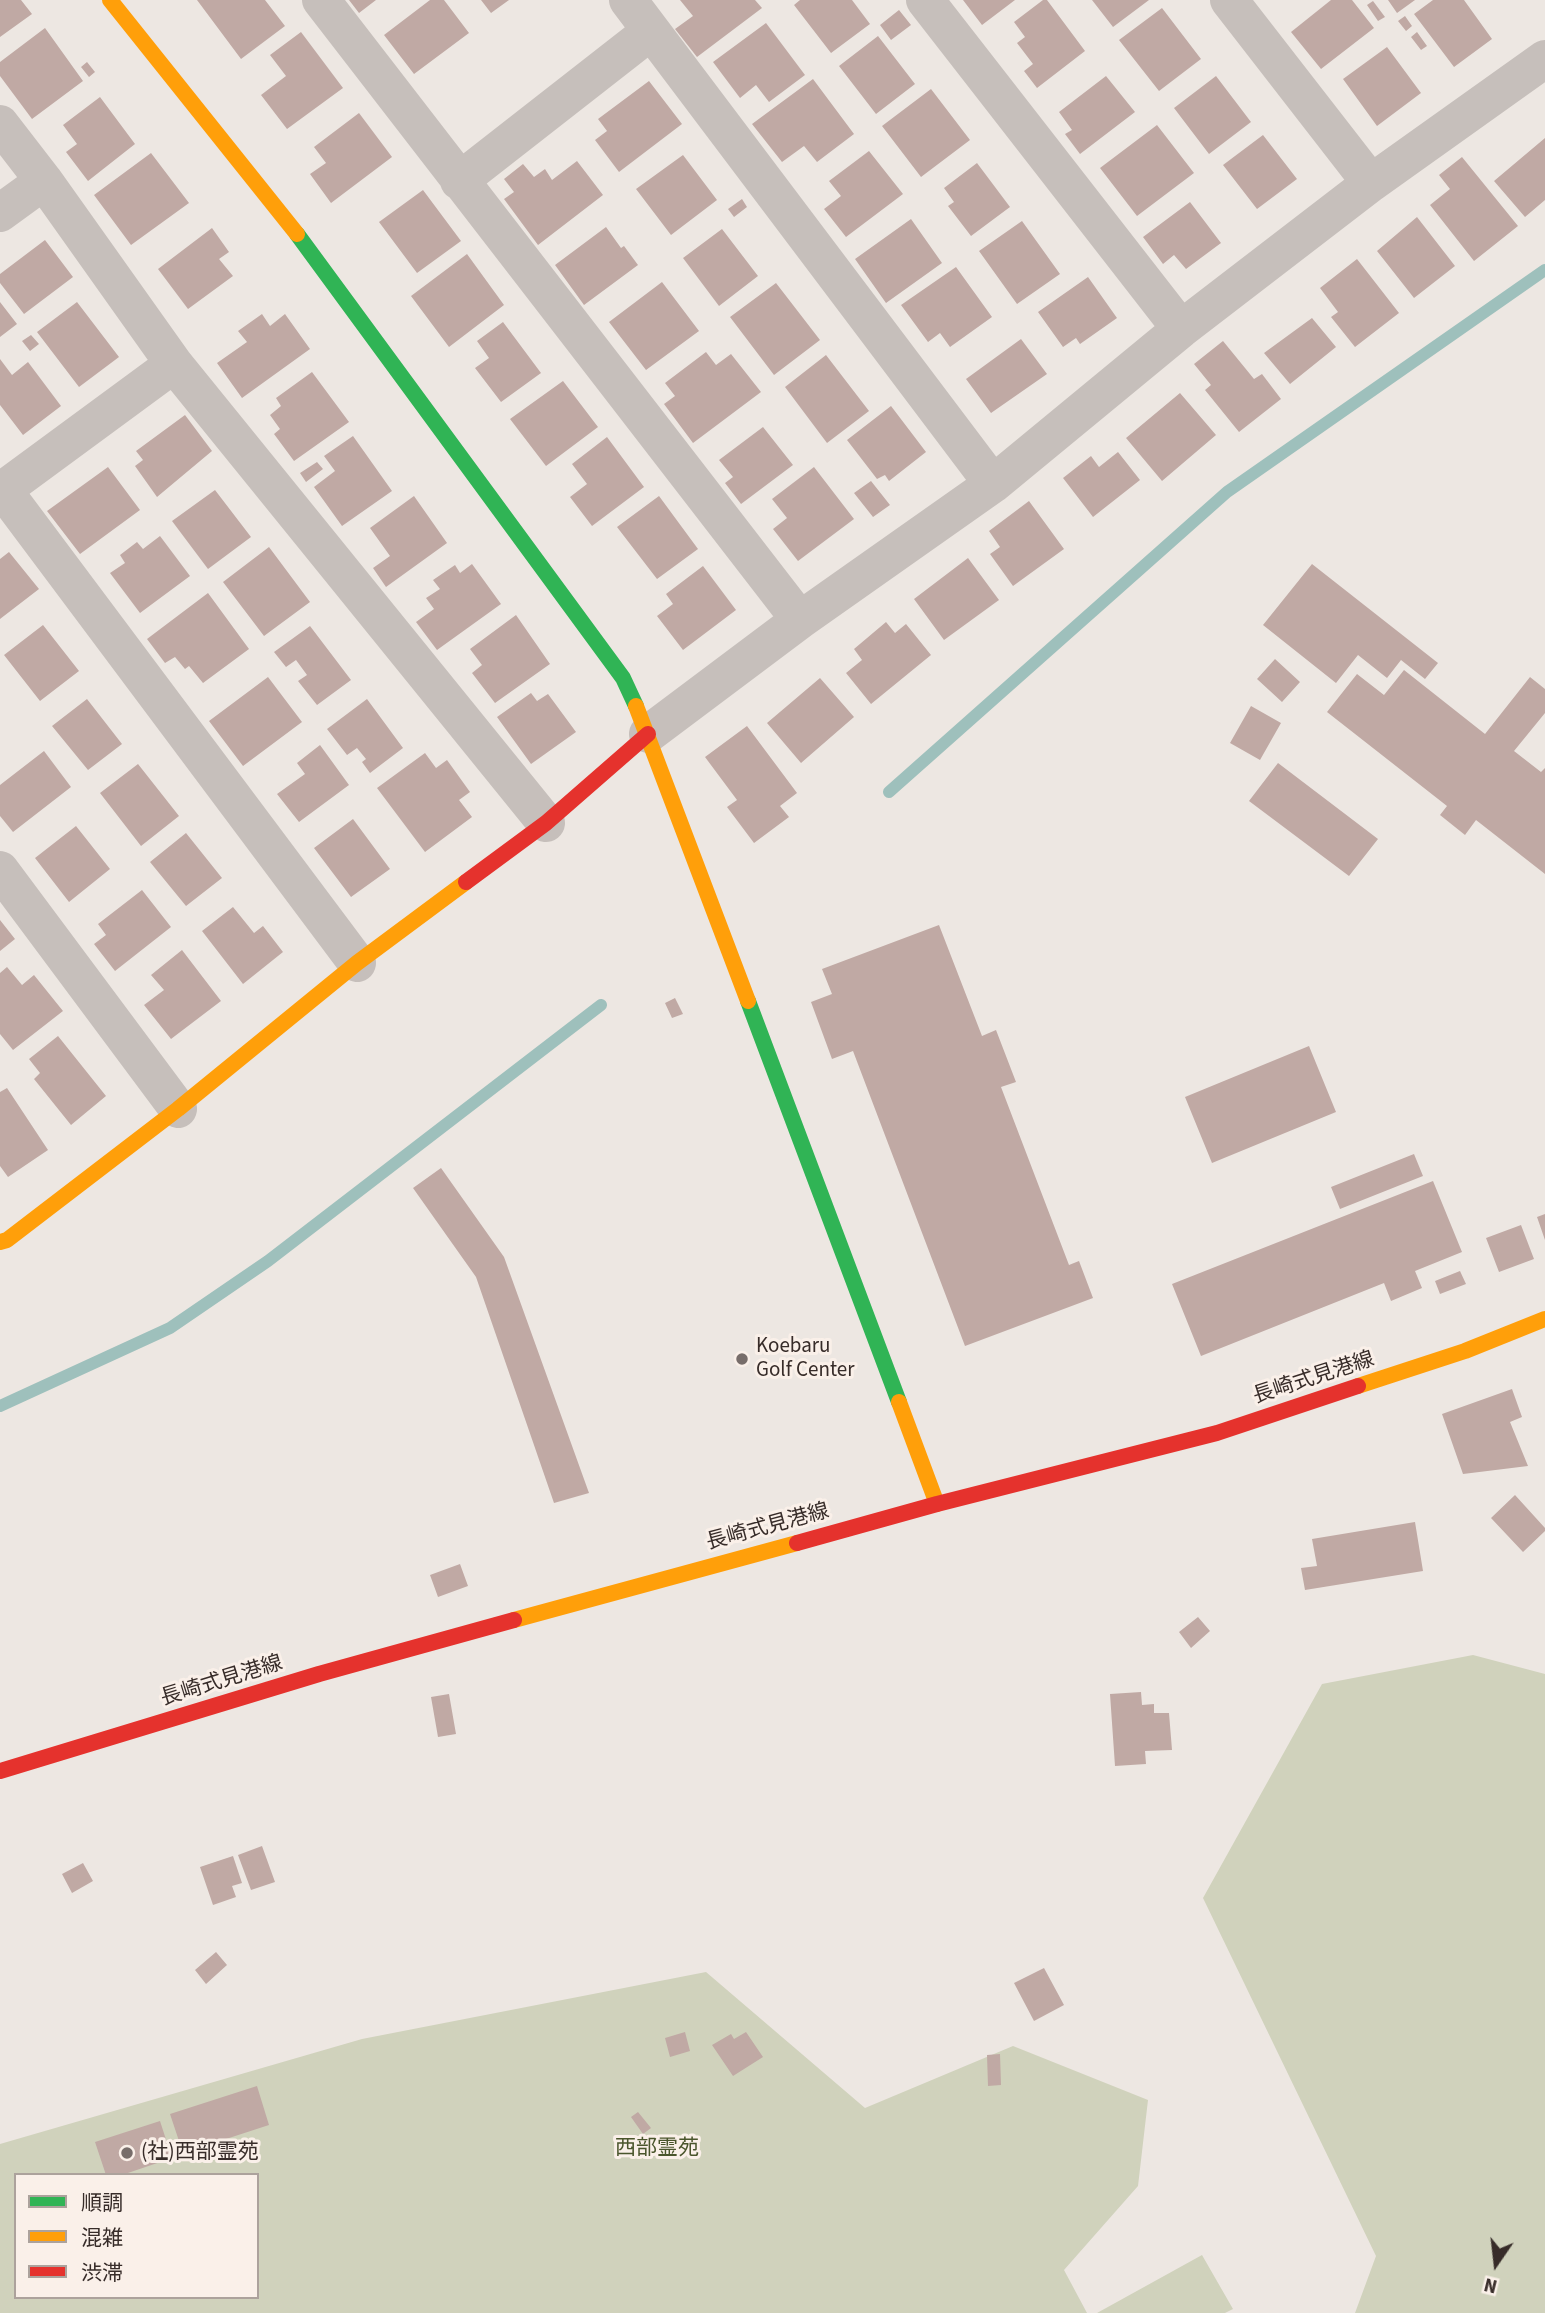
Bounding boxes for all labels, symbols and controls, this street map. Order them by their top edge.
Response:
place label: Koebaru Golf Center [756,1334,854,1384]
street label: 長崎式見港線 [1250,1348,1378,1410]
marker: Koebaru Golf Center [734,1351,750,1367]
street label: 長崎式見港線 [704,1500,832,1556]
street label: 長崎式見港線 [158,1652,286,1712]
park label: 西部霊苑 [615,2136,699,2162]
place label: (社)西部霊苑 [141,2140,259,2166]
marker: (社)西部霊苑 [119,2145,135,2161]
legend [14,2173,259,2299]
text: 順調 [81,2188,123,2218]
text: 混雑 [81,2223,123,2253]
north arrow [1461,2229,1531,2299]
text: 渋滞 [81,2258,123,2288]
text: N [1481,2270,1500,2299]

